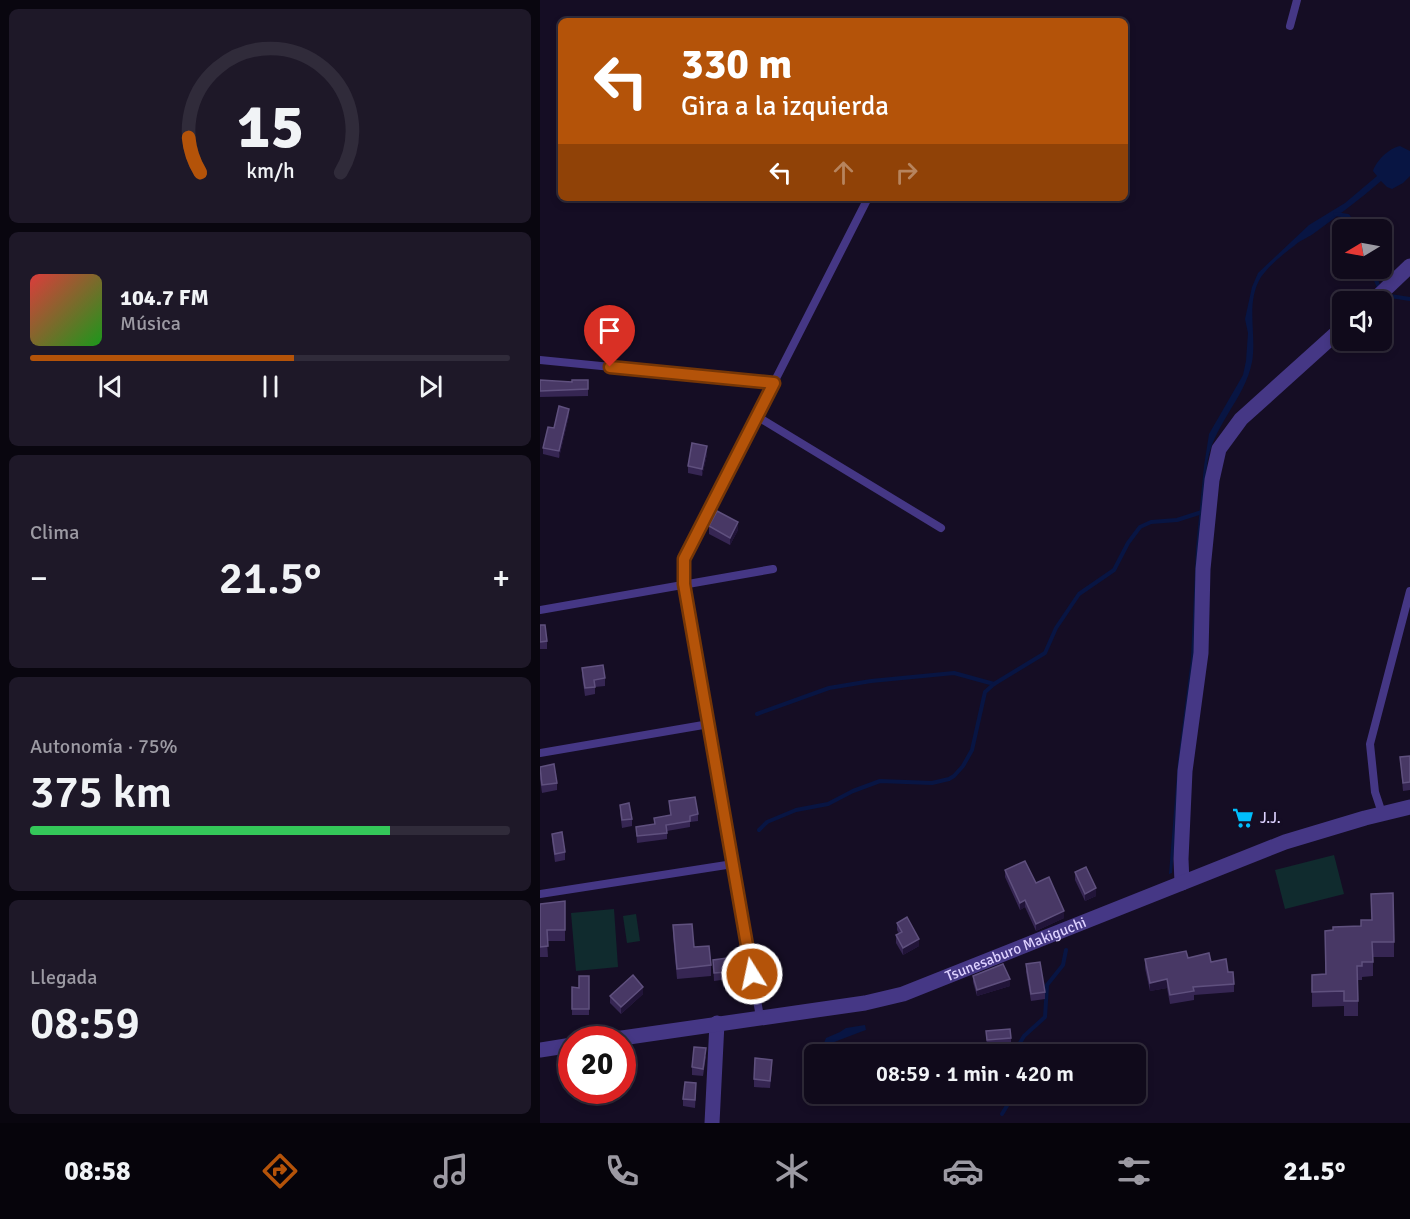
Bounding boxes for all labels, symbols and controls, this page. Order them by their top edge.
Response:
text: 330 m [681,39,792,90]
icon: left [582,42,660,120]
text: 15 [236,88,304,165]
text: Gira a la izquierda [681,90,889,123]
icon: left [764,156,797,189]
icon: ahead [827,156,860,189]
icon: right [890,156,923,189]
text: km/h [246,158,294,184]
north arrow [1332,219,1392,279]
map controls [1332,219,1392,351]
text: 104.7 FM [120,284,209,311]
button: sound [1332,291,1392,351]
pin [584,305,635,367]
text: Música [120,311,181,336]
icon: arrive [593,314,626,347]
icon: previous [94,370,127,403]
icon: pause [254,370,287,403]
icon: next [414,370,447,403]
text: Clima [30,520,79,545]
text: 21.5° [219,551,321,606]
text: − [30,558,48,599]
text: + [492,558,510,599]
text: Autonomía · 75% [30,734,178,759]
text: 375 km [30,765,172,820]
supermarket icon: J.J. [1231,806,1255,830]
place label: J.J. [1260,809,1281,827]
street label: Tsunesaburo Makiguchi [943,913,1089,985]
position arrow [720,942,784,1006]
text: Llegada [30,965,97,990]
text: 08:59 [30,996,140,1051]
speed limit sign: 20 [558,1026,636,1104]
text: 08:59 · 1 min · 420 m [876,1060,1074,1087]
icon: directions [259,1150,301,1192]
icon: music [430,1150,472,1192]
icon: phone [601,1150,643,1192]
icon: climate [771,1150,813,1192]
icon: car [942,1150,984,1192]
icon: filters [1113,1150,1155,1192]
text: 08:58 [64,1155,131,1188]
text: 21.5° [1283,1155,1346,1188]

